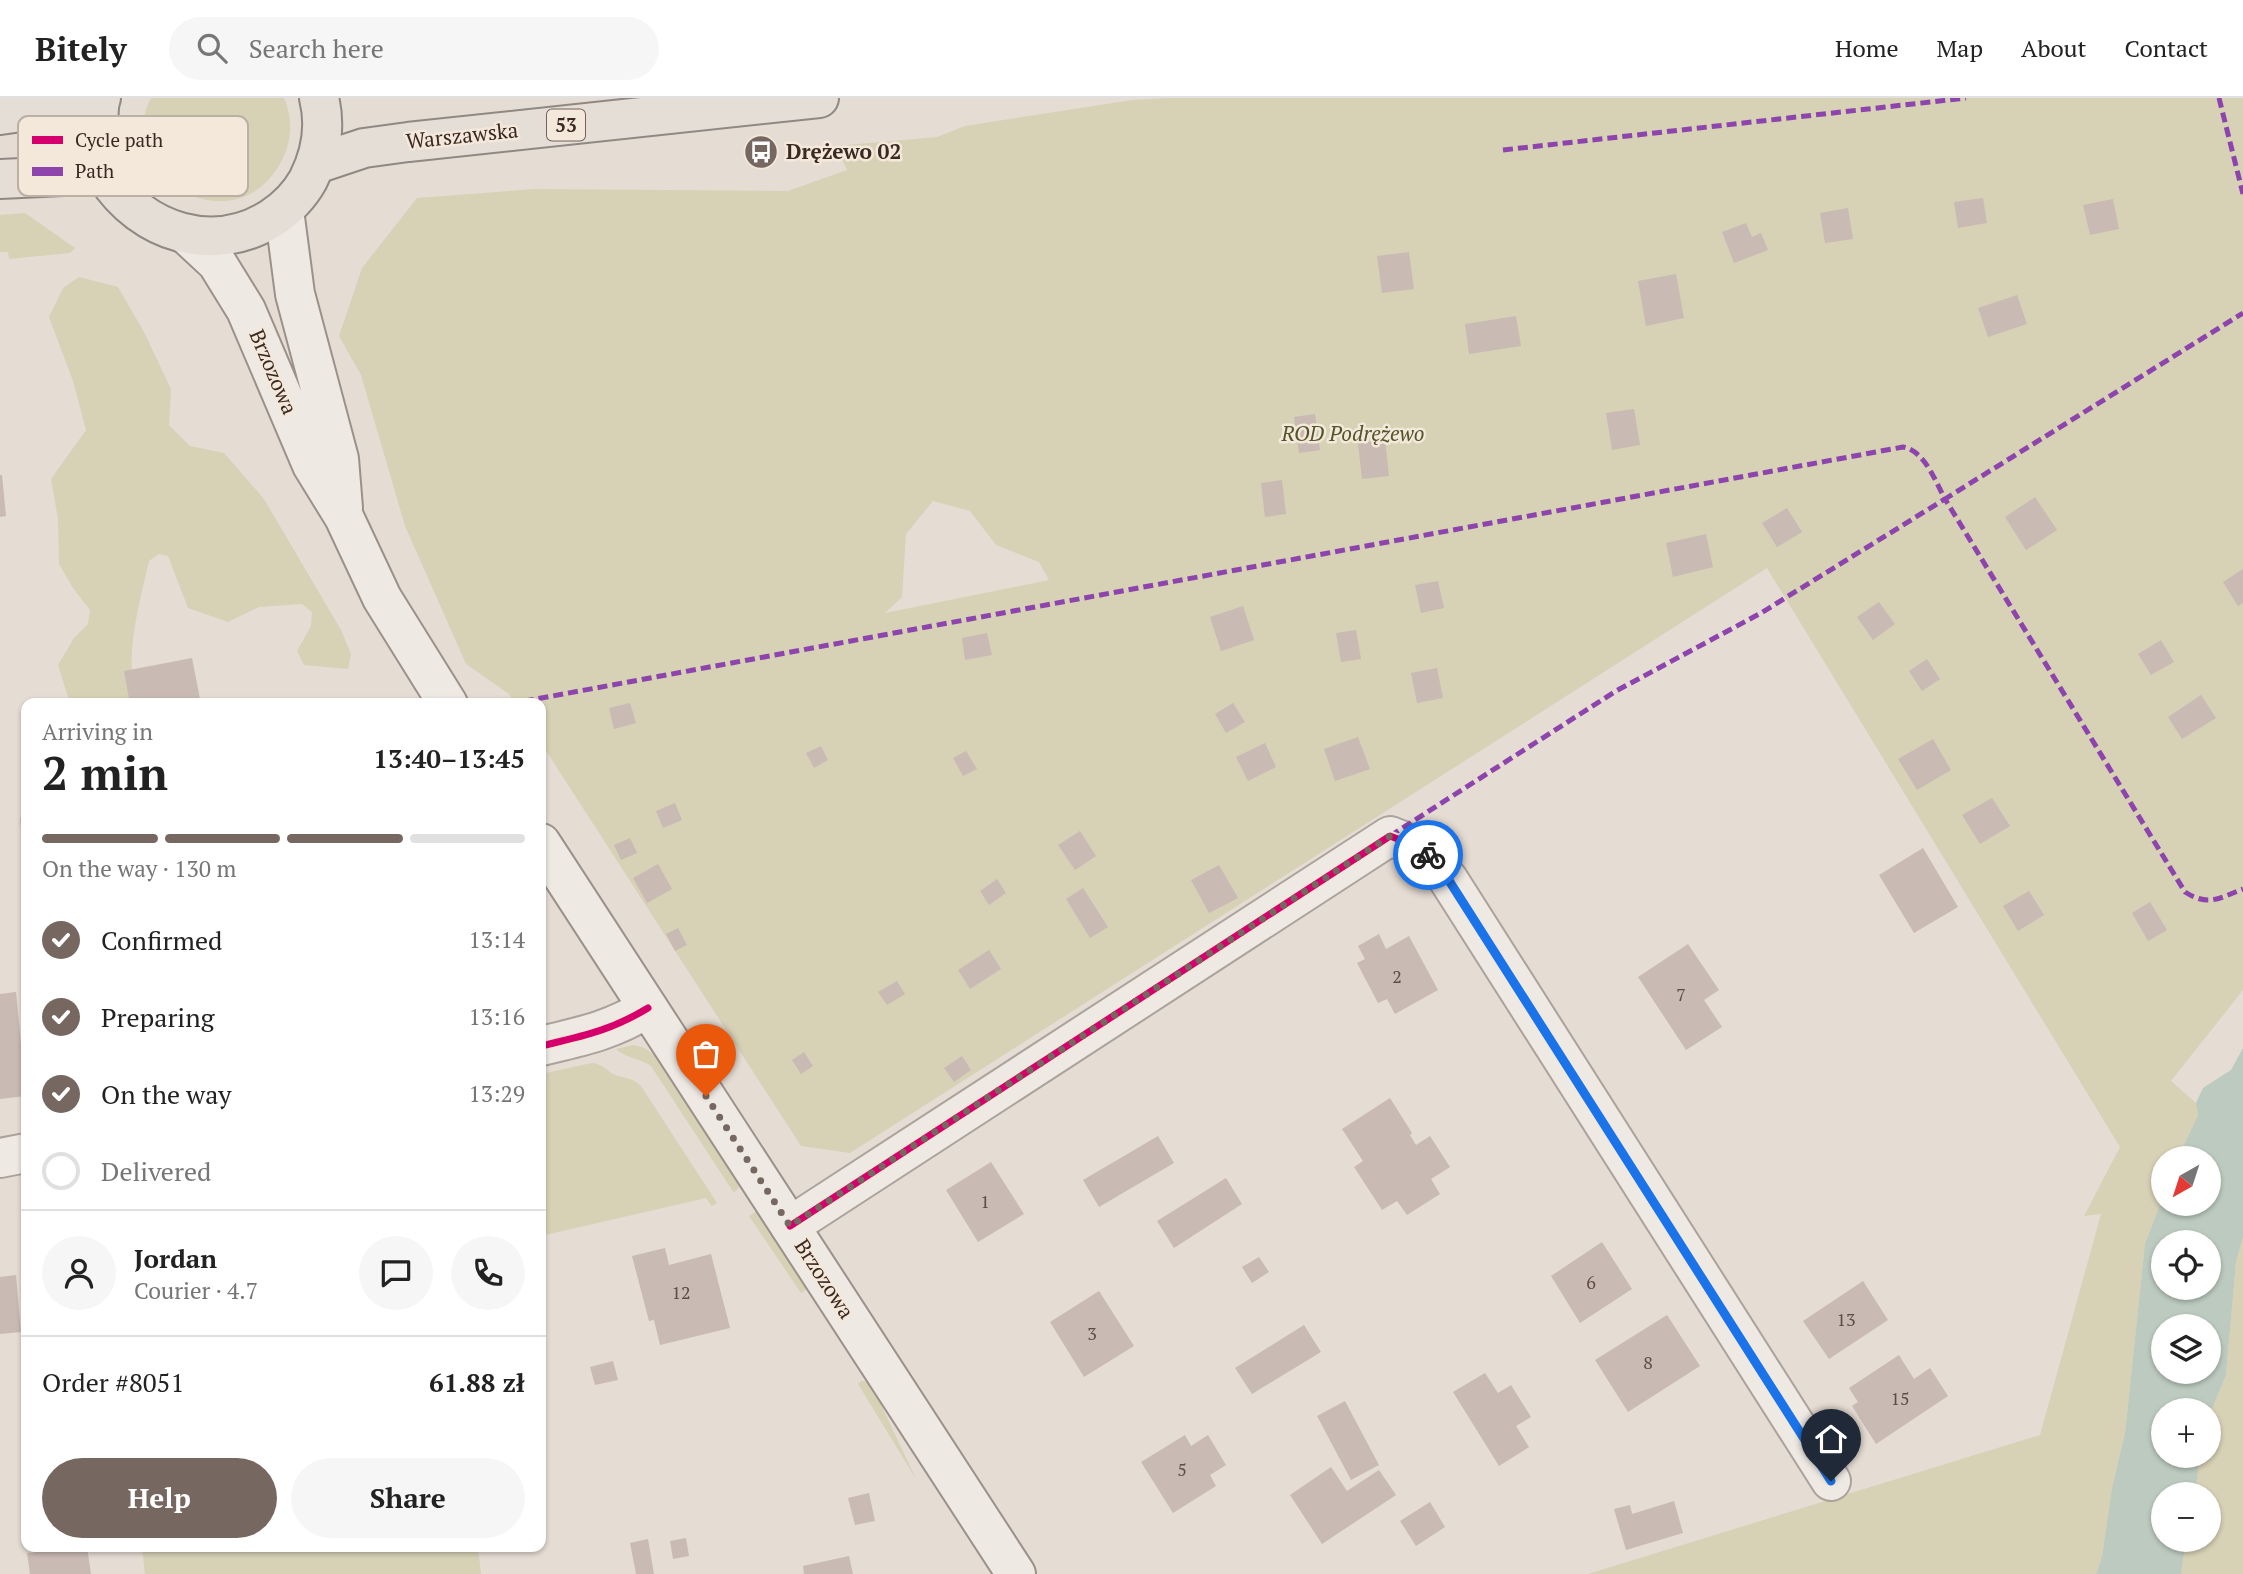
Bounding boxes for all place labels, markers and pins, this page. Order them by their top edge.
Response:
bus stop icon: Drężewo 02 [742,133,780,171]
place label: Drężewo 02 [786,137,901,165]
pin [676,1024,736,1096]
pin [1801,1409,1861,1481]

